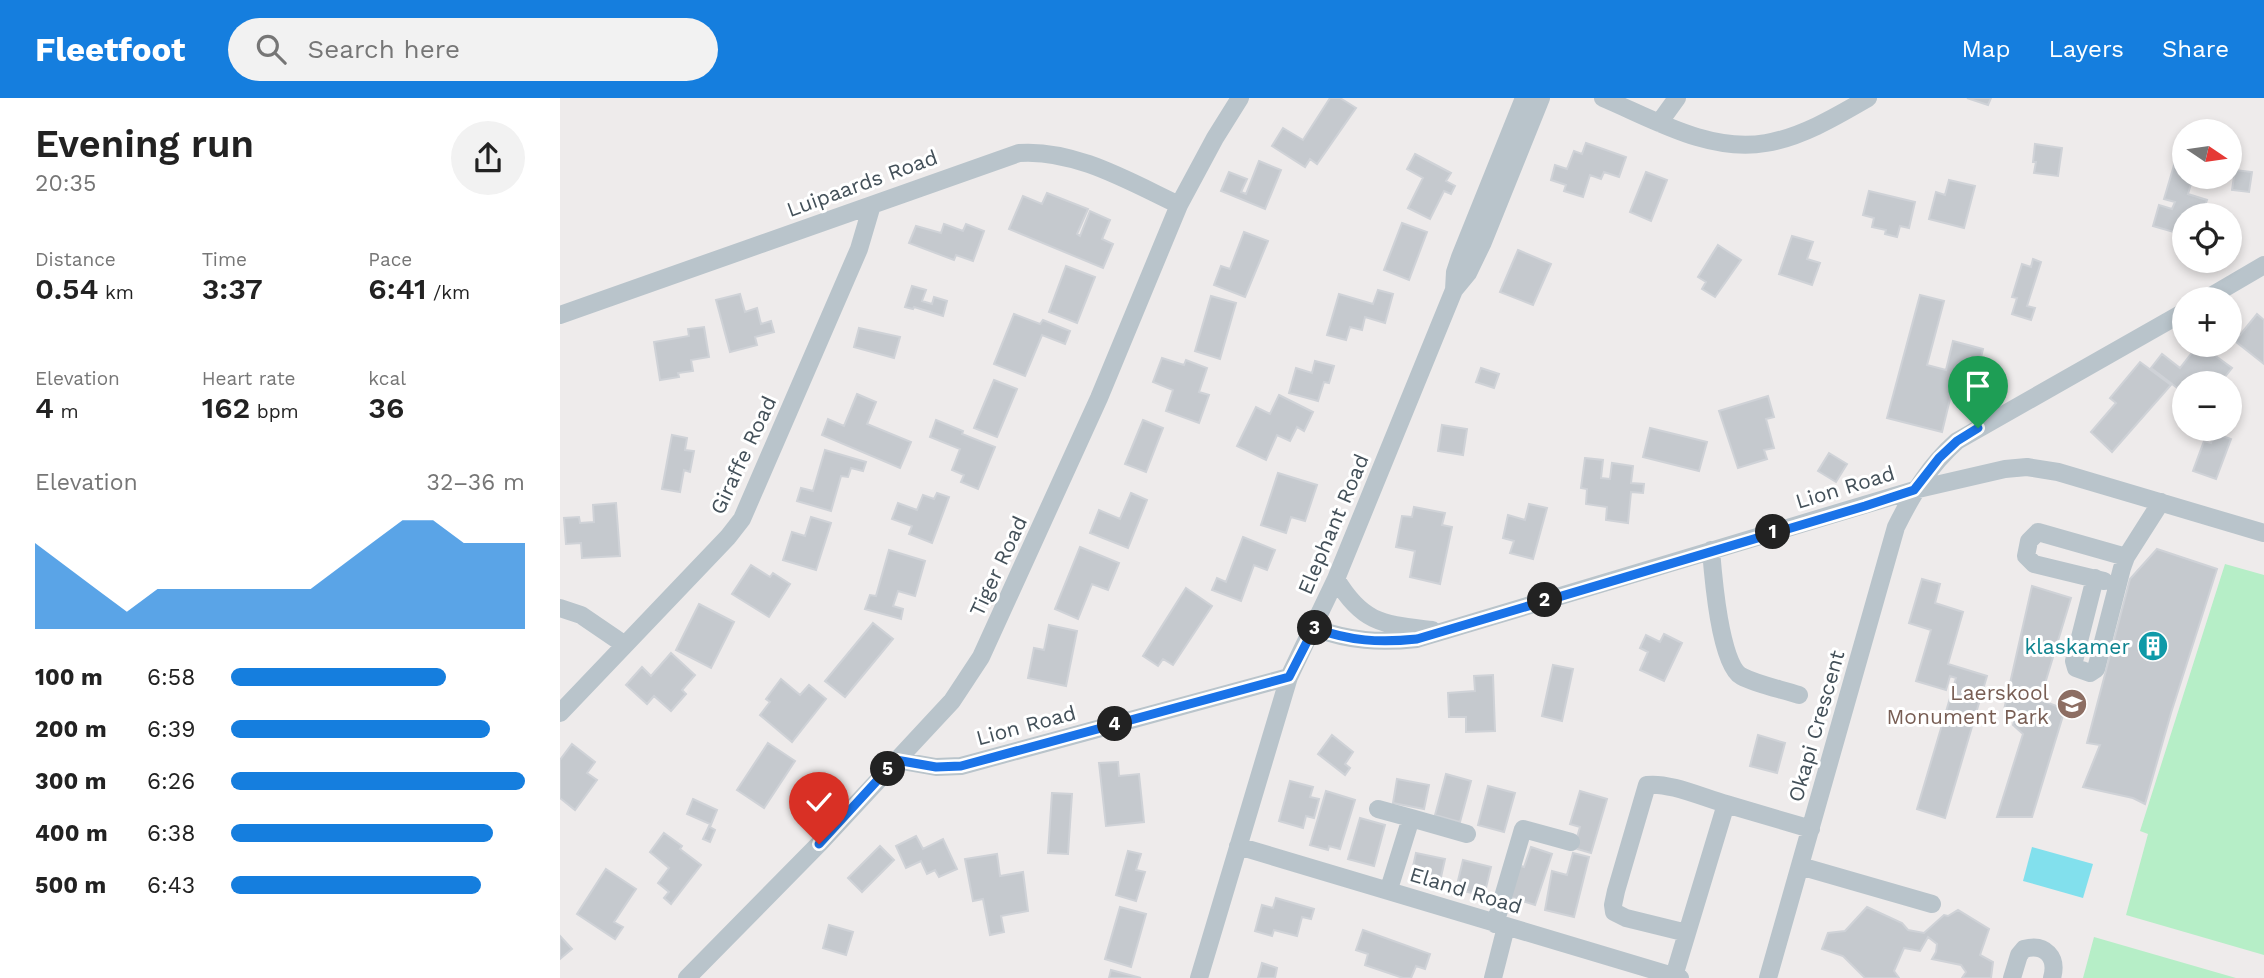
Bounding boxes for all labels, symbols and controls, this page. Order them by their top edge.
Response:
search box [228,18,718,81]
text: Fleetfoot [35,30,186,69]
icon: search [252,30,290,68]
text: Search here [308,34,460,64]
text: Map [1962,35,2010,63]
text: Layers [2048,35,2124,63]
text: Share [2162,35,2229,63]
north arrow [2172,119,2242,189]
map controls [2172,119,2242,441]
button: share [451,121,525,195]
text: Evening run [35,122,254,166]
street label: Luipaards Road [783,144,941,222]
text: 20:35 [35,170,96,197]
button: locate [2172,203,2242,273]
text: Distance [35,248,116,271]
text: Time [202,248,247,271]
text: Pace [368,248,412,271]
text: 0.54 [35,271,99,306]
text: 3:37 [202,271,263,306]
text: 6:41 [368,271,427,306]
text: km [99,281,134,304]
text: /km [427,281,470,304]
button: + [2172,287,2242,357]
pin [1948,356,2008,428]
text: Elevation [35,367,120,390]
text: Heart rate [202,367,296,390]
text: kcal [368,367,406,390]
icon: arrive [1959,367,1997,405]
button: − [2172,371,2242,441]
text: 4 [35,390,54,425]
text: 162 [202,390,250,425]
text: 36 [368,390,404,425]
street label: Giraffe Road [705,392,781,518]
text: m [54,400,79,423]
text: bpm [250,400,299,423]
street label: Elephant Road [1292,450,1374,598]
street label: Lion Road [1792,460,1898,514]
text: Elevation [35,469,138,496]
text: 32–36 m [427,469,525,496]
street label: Tiger Road [964,512,1032,620]
pin: 1 [1756,514,1790,550]
text: 1 [1768,520,1777,543]
pin: 2 [1528,582,1562,618]
text: 2 [1539,588,1550,611]
pin: 3 [1298,610,1332,646]
text: 3 [1309,616,1320,639]
building icon: klaskamer [2136,629,2170,663]
place label: klaskamer [2024,634,2130,659]
street label: Okapi Crescent [1782,647,1850,805]
text: 100 m [35,664,103,691]
text: 6:58 [147,664,195,691]
place label: Laerskool Monument Park [1887,680,2050,729]
school or university icon: Laerskool Monument Park [2055,687,2089,721]
street label: Lion Road [973,700,1079,750]
pin: 4 [1098,706,1132,742]
text: 4 [1108,712,1121,735]
text: 200 m [35,716,107,743]
text: 6:39 [147,716,195,743]
pin: 5 [870,752,906,786]
text: 5 [882,757,893,780]
text: 300 m [35,768,106,795]
text: 6:26 [147,768,195,795]
pin [789,772,849,844]
icon: check [800,783,838,821]
text: 400 m [35,820,108,847]
text: 6:38 [147,820,195,847]
street label: Eland Road [1407,861,1525,919]
text: 500 m [35,872,106,899]
text: 6:43 [147,872,195,899]

